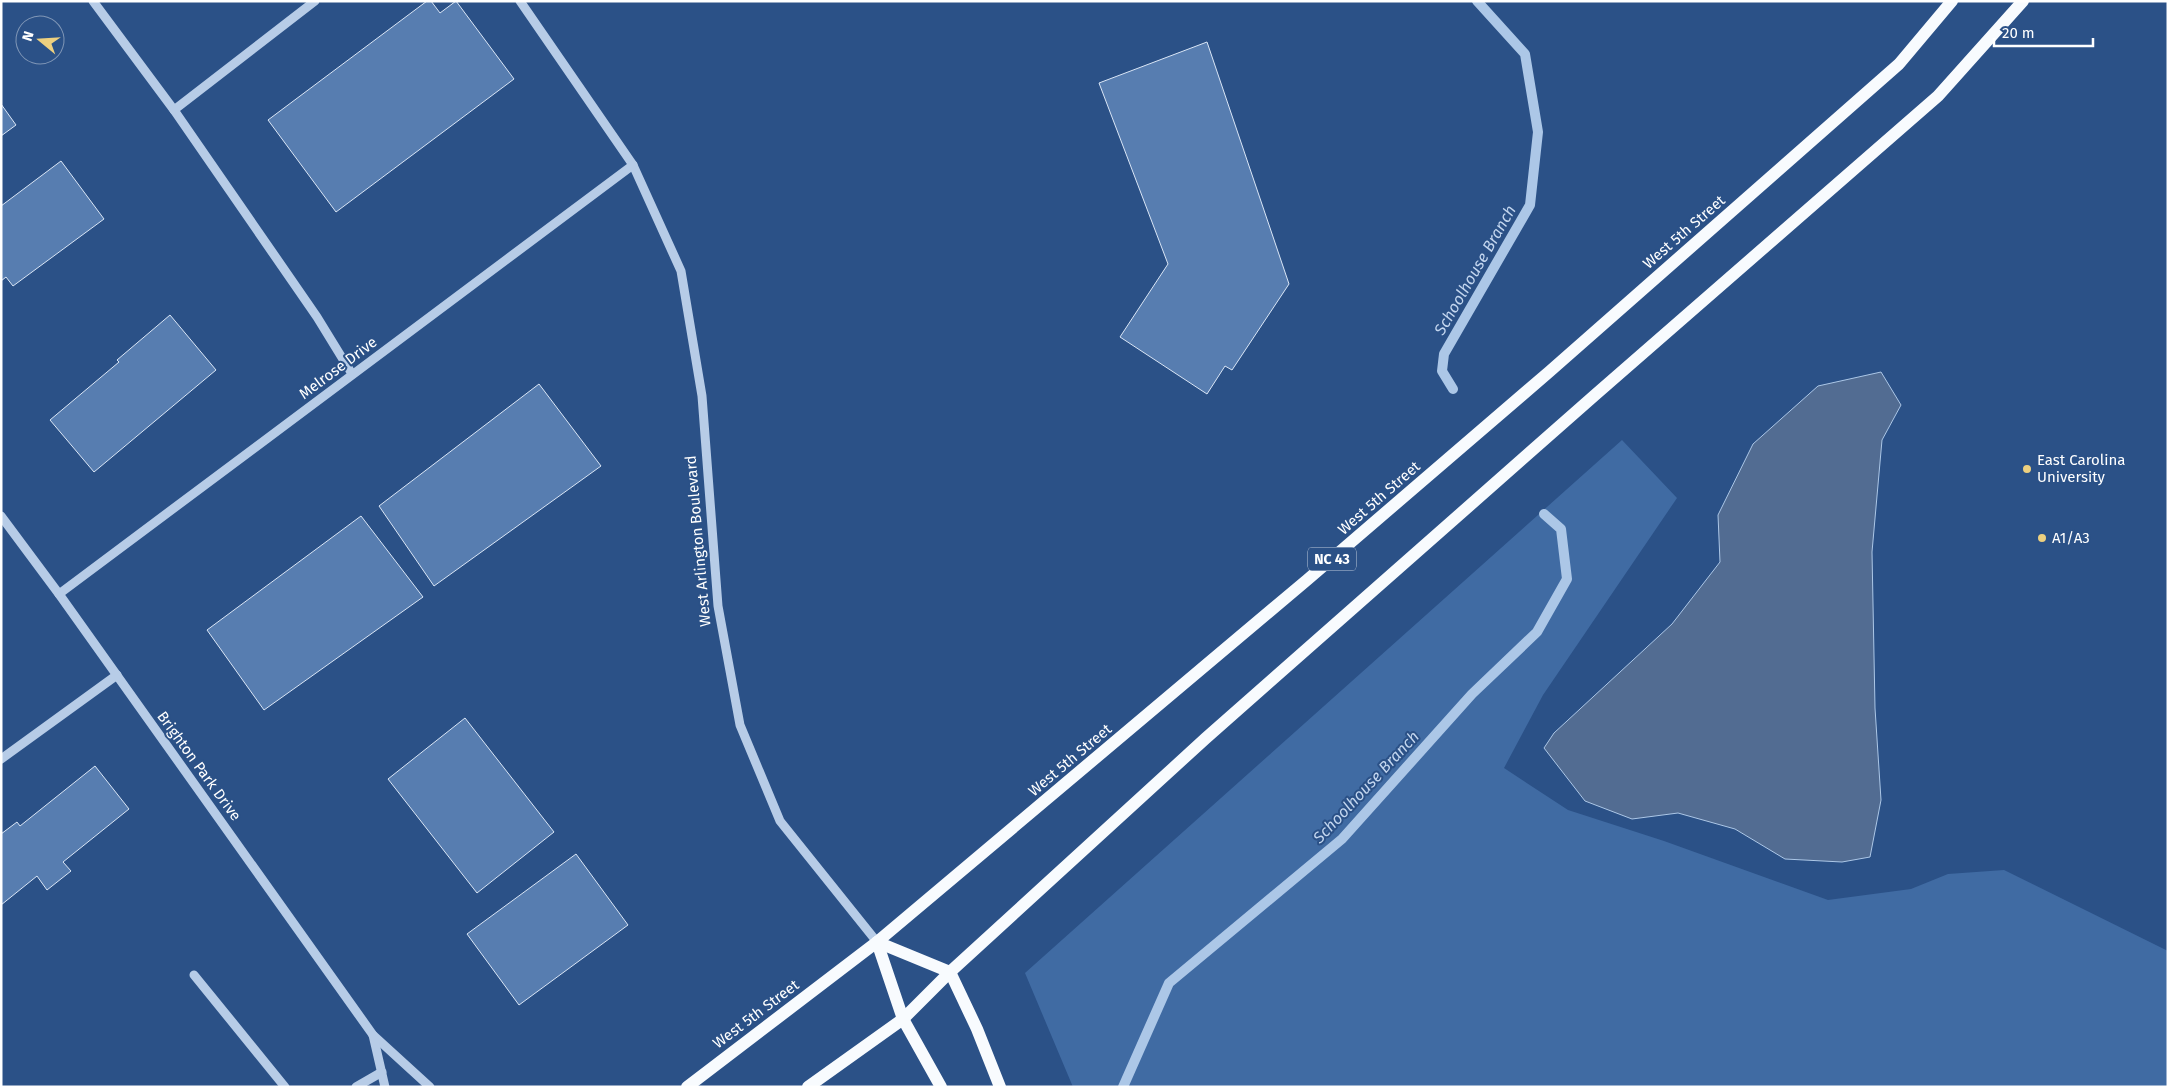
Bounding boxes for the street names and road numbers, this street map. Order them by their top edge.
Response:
street label: West 5th Street [1639,191,1729,273]
street label: Melrose Drive [296,333,380,403]
street label: West Arlington Boulevard [682,455,714,627]
street label: West 5th Street [1334,457,1424,539]
road number: NC 43 [1308,548,1356,570]
street label: Brighton Park Drive [153,708,245,824]
street label: West 5th Street [1025,720,1116,800]
street label: West 5th Street [709,975,803,1052]

